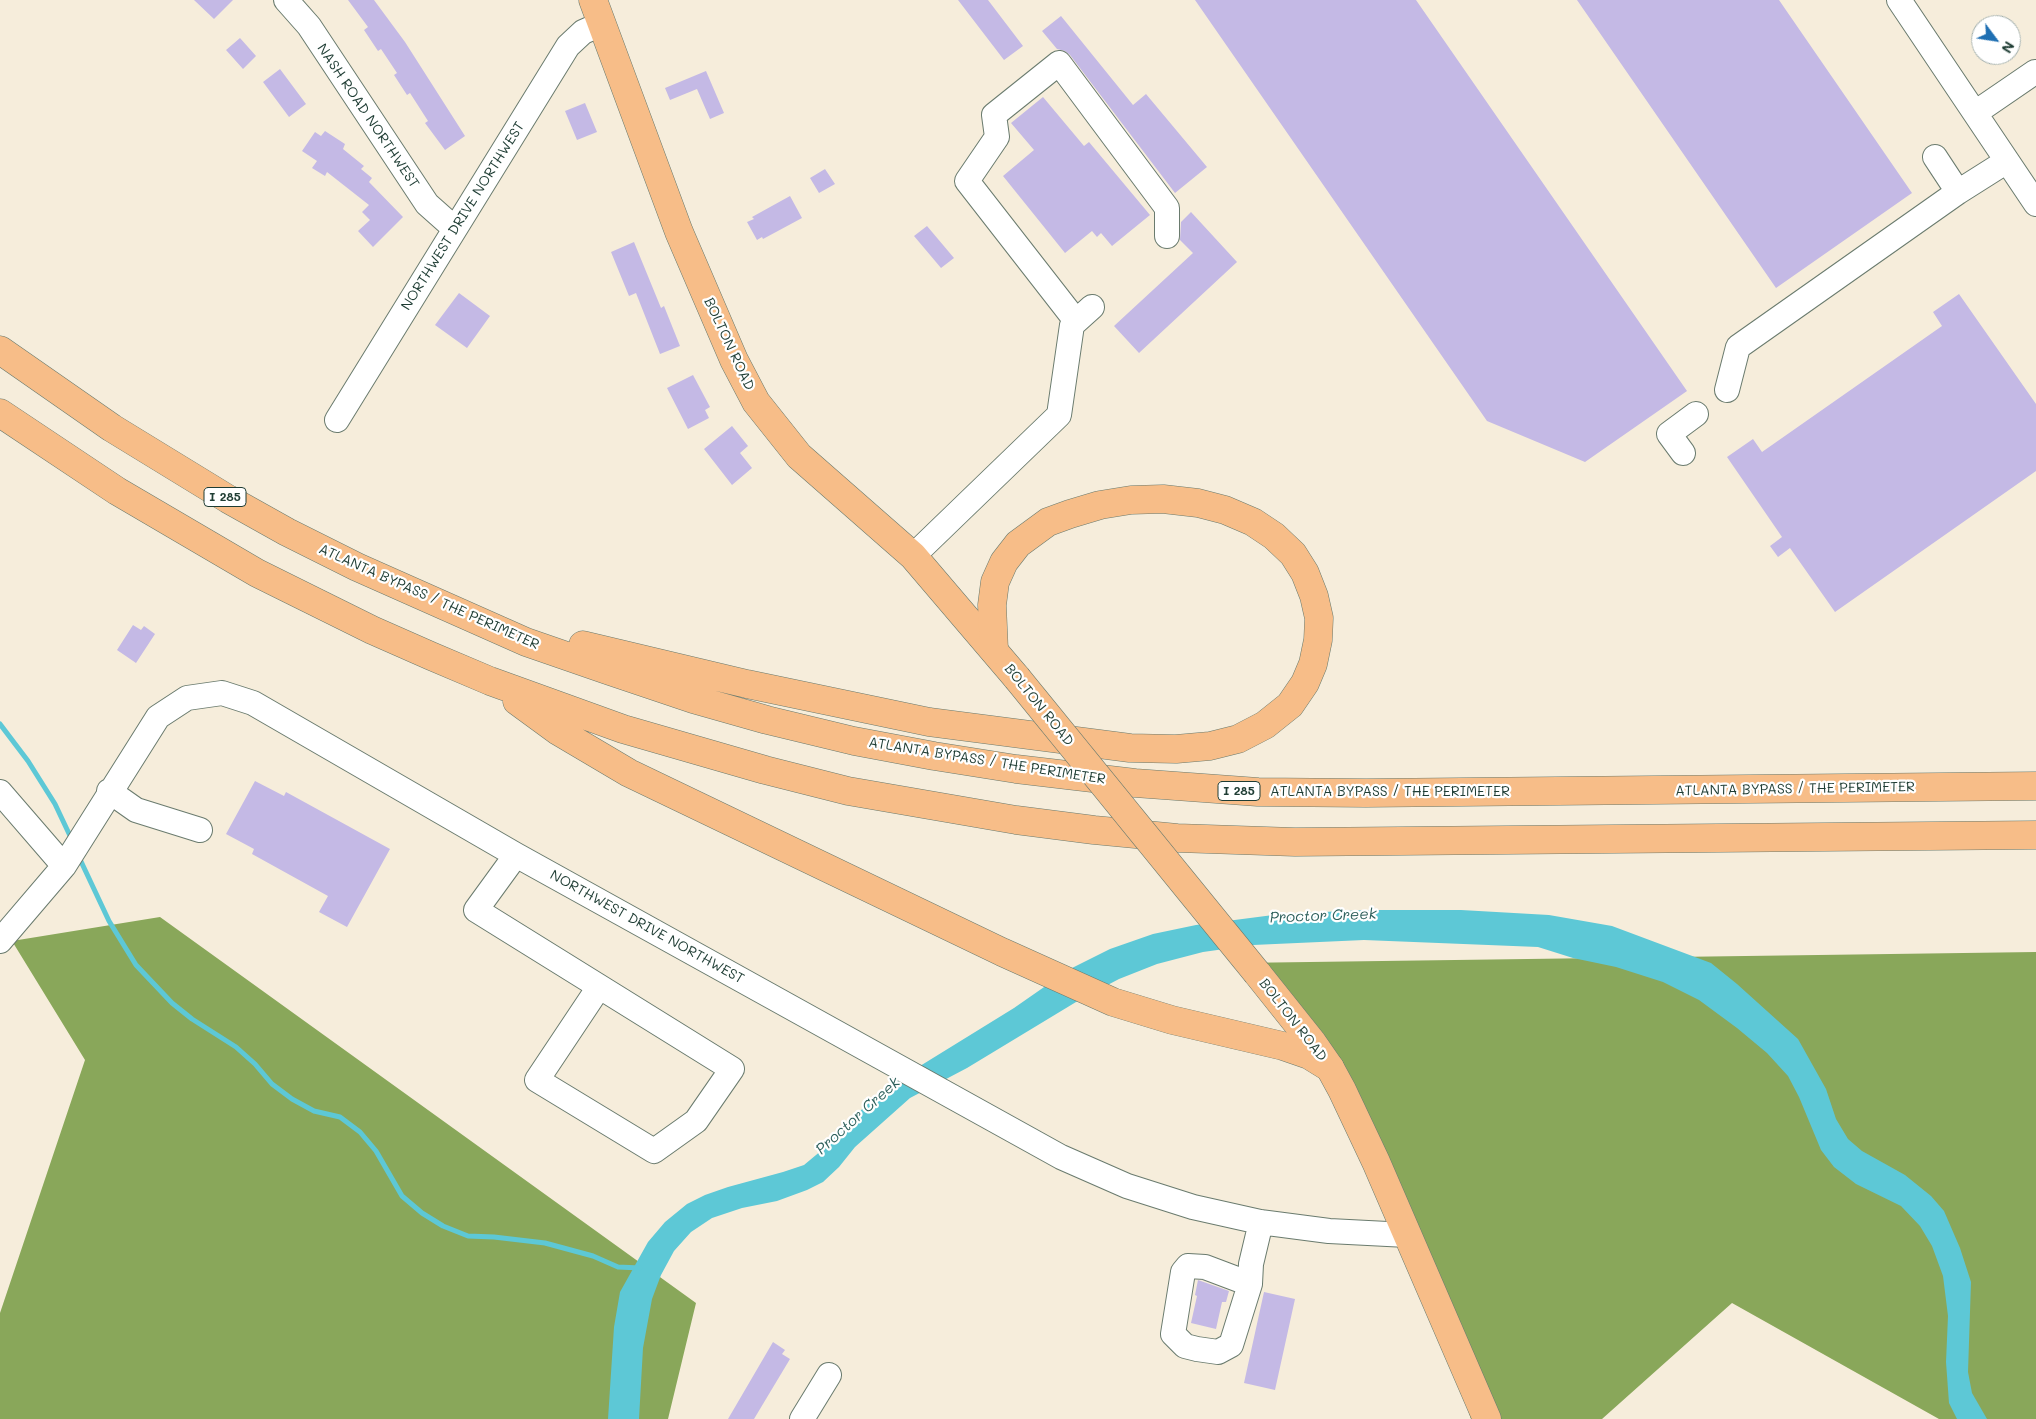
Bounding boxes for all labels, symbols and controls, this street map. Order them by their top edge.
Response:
north arrow [1971,15,2021,65]
text: N [1998,38,2019,57]
street label: NASH ROAD NORTHWEST [313,41,423,191]
street label: NORTHWEST DRIVE NORTHWEST [398,119,528,313]
street label: BOLTON ROAD [700,295,758,393]
road number: I 285 [204,488,246,507]
street label: ATLANTA BYPASS / THE PERIMETER [316,541,542,653]
street label: BOLTON ROAD [1001,661,1077,749]
street label: ATLANTA BYPASS / THE PERIMETER [867,734,1107,788]
street label: ATLANTA BYPASS / THE PERIMETER [1675,779,1915,799]
road number: I 285 [1218,781,1260,800]
street label: ATLANTA BYPASS / THE PERIMETER [1270,784,1510,800]
street label: NORTHWEST DRIVE NORTHWEST [547,867,747,987]
water label: Proctor Creek [1269,905,1377,927]
street label: BOLTON ROAD [1256,975,1330,1065]
water label: Proctor Creek [812,1074,904,1158]

